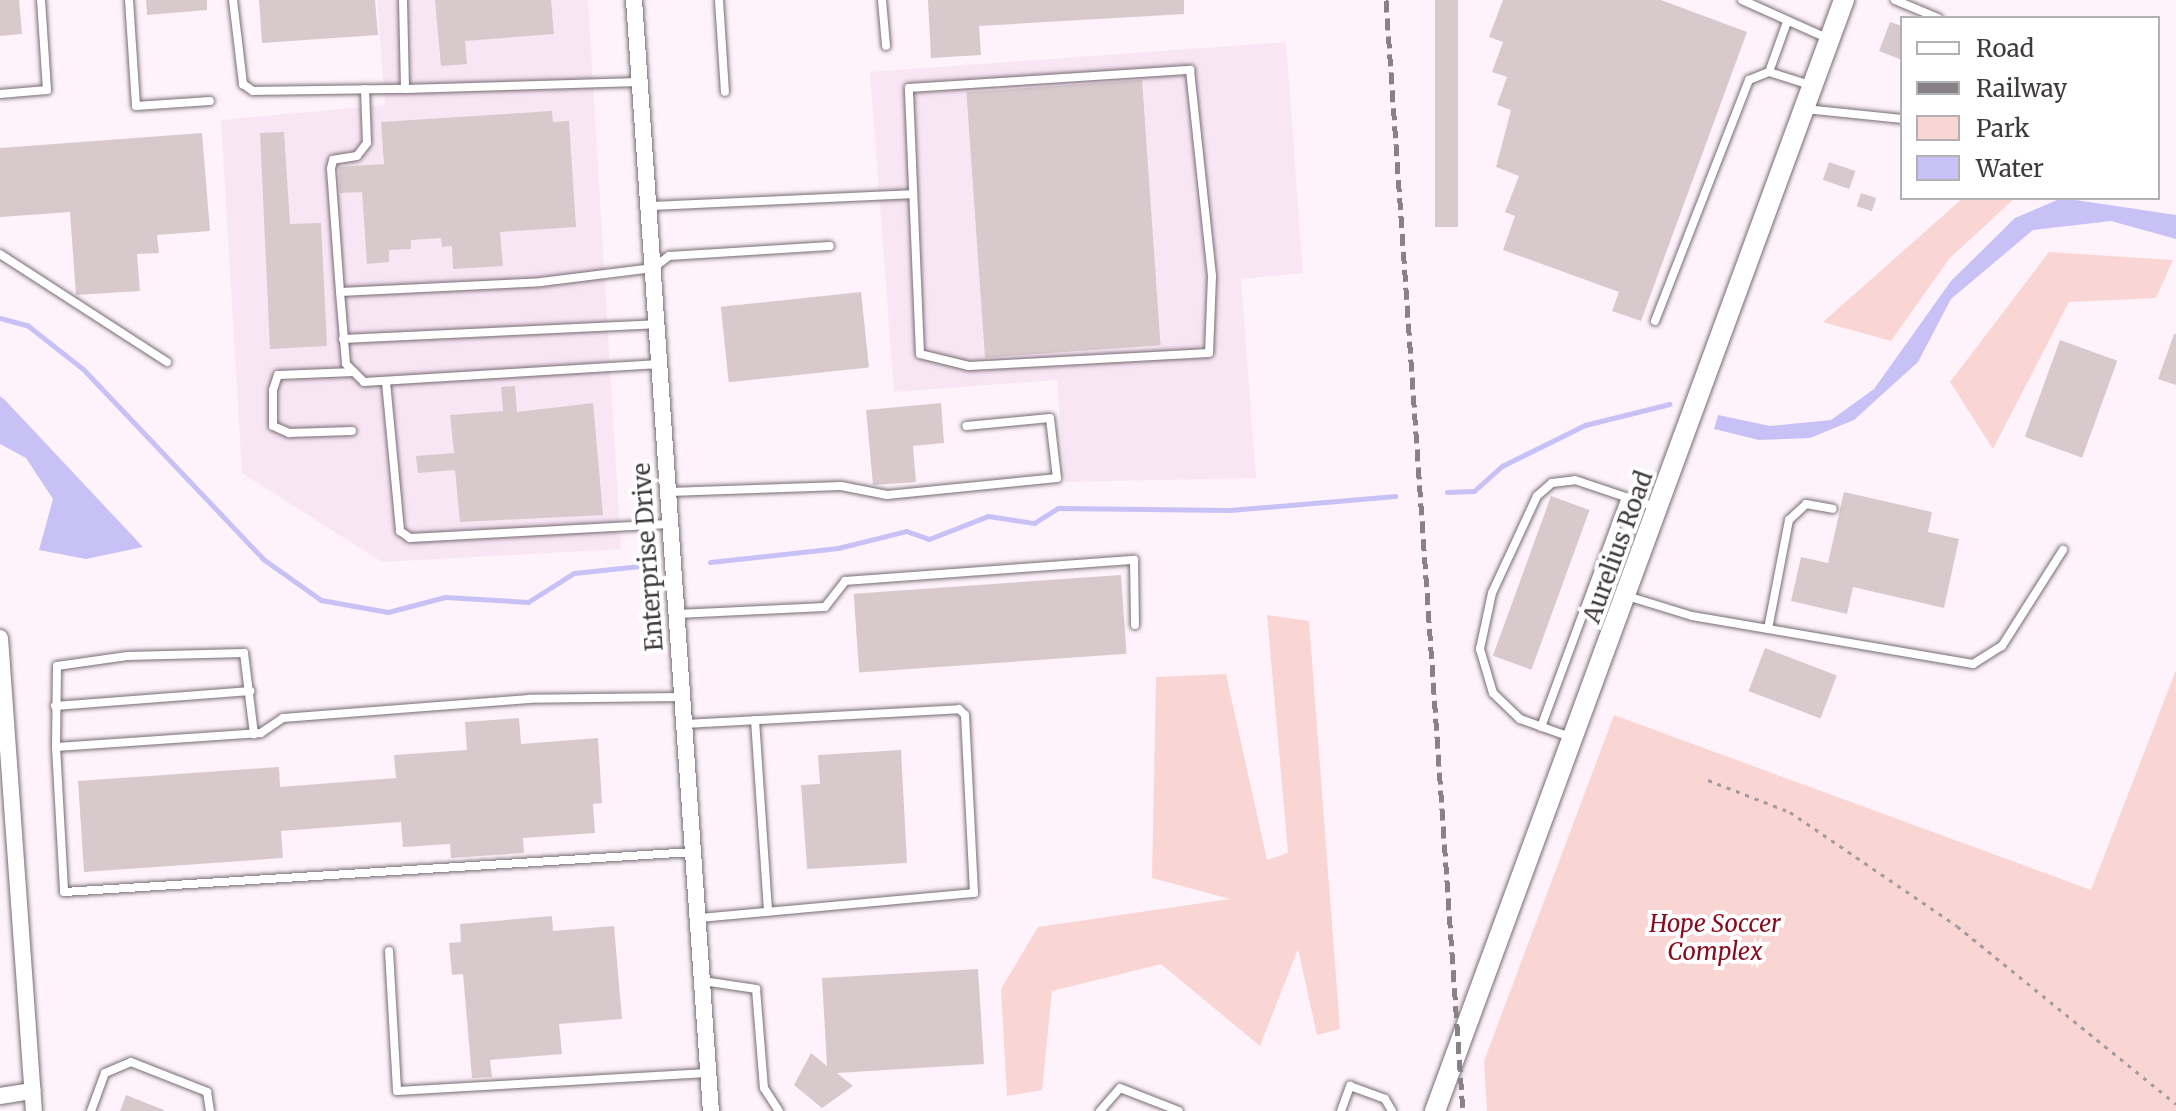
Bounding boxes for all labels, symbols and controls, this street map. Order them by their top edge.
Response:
legend [1900,16,2160,200]
text: Road [1976,33,2034,64]
text: Railway [1976,73,2067,104]
text: Park [1976,113,2029,144]
text: Water [1976,153,2044,184]
street label: Enterprise Drive [627,462,669,652]
street label: Aurelius Road [1577,467,1659,627]
park label: Hope Soccer Complex [1649,910,1781,966]

